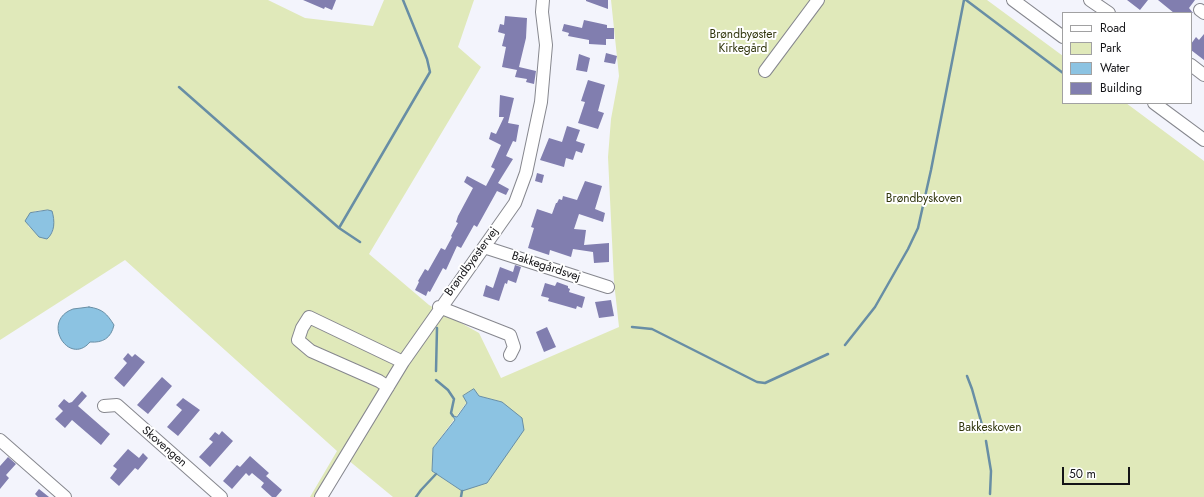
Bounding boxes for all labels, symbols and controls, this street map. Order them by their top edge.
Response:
legend [1062,12,1192,104]
text: Road [1100,19,1126,37]
park label: Brøndbyøster Kirkegård [709,28,777,56]
text: Park [1100,39,1121,57]
text: Water [1100,59,1130,77]
text: Building [1100,79,1142,97]
park label: Brøndbyskoven [886,192,962,206]
street label: Brøndbyøstervej [442,225,502,299]
street label: Bakkegårdsvej [510,249,582,285]
park label: Bakkeskoven [959,421,1021,435]
street label: Skovengen [139,424,189,470]
scale bar [1064,459,1132,485]
text: 50 m [1069,465,1096,483]

